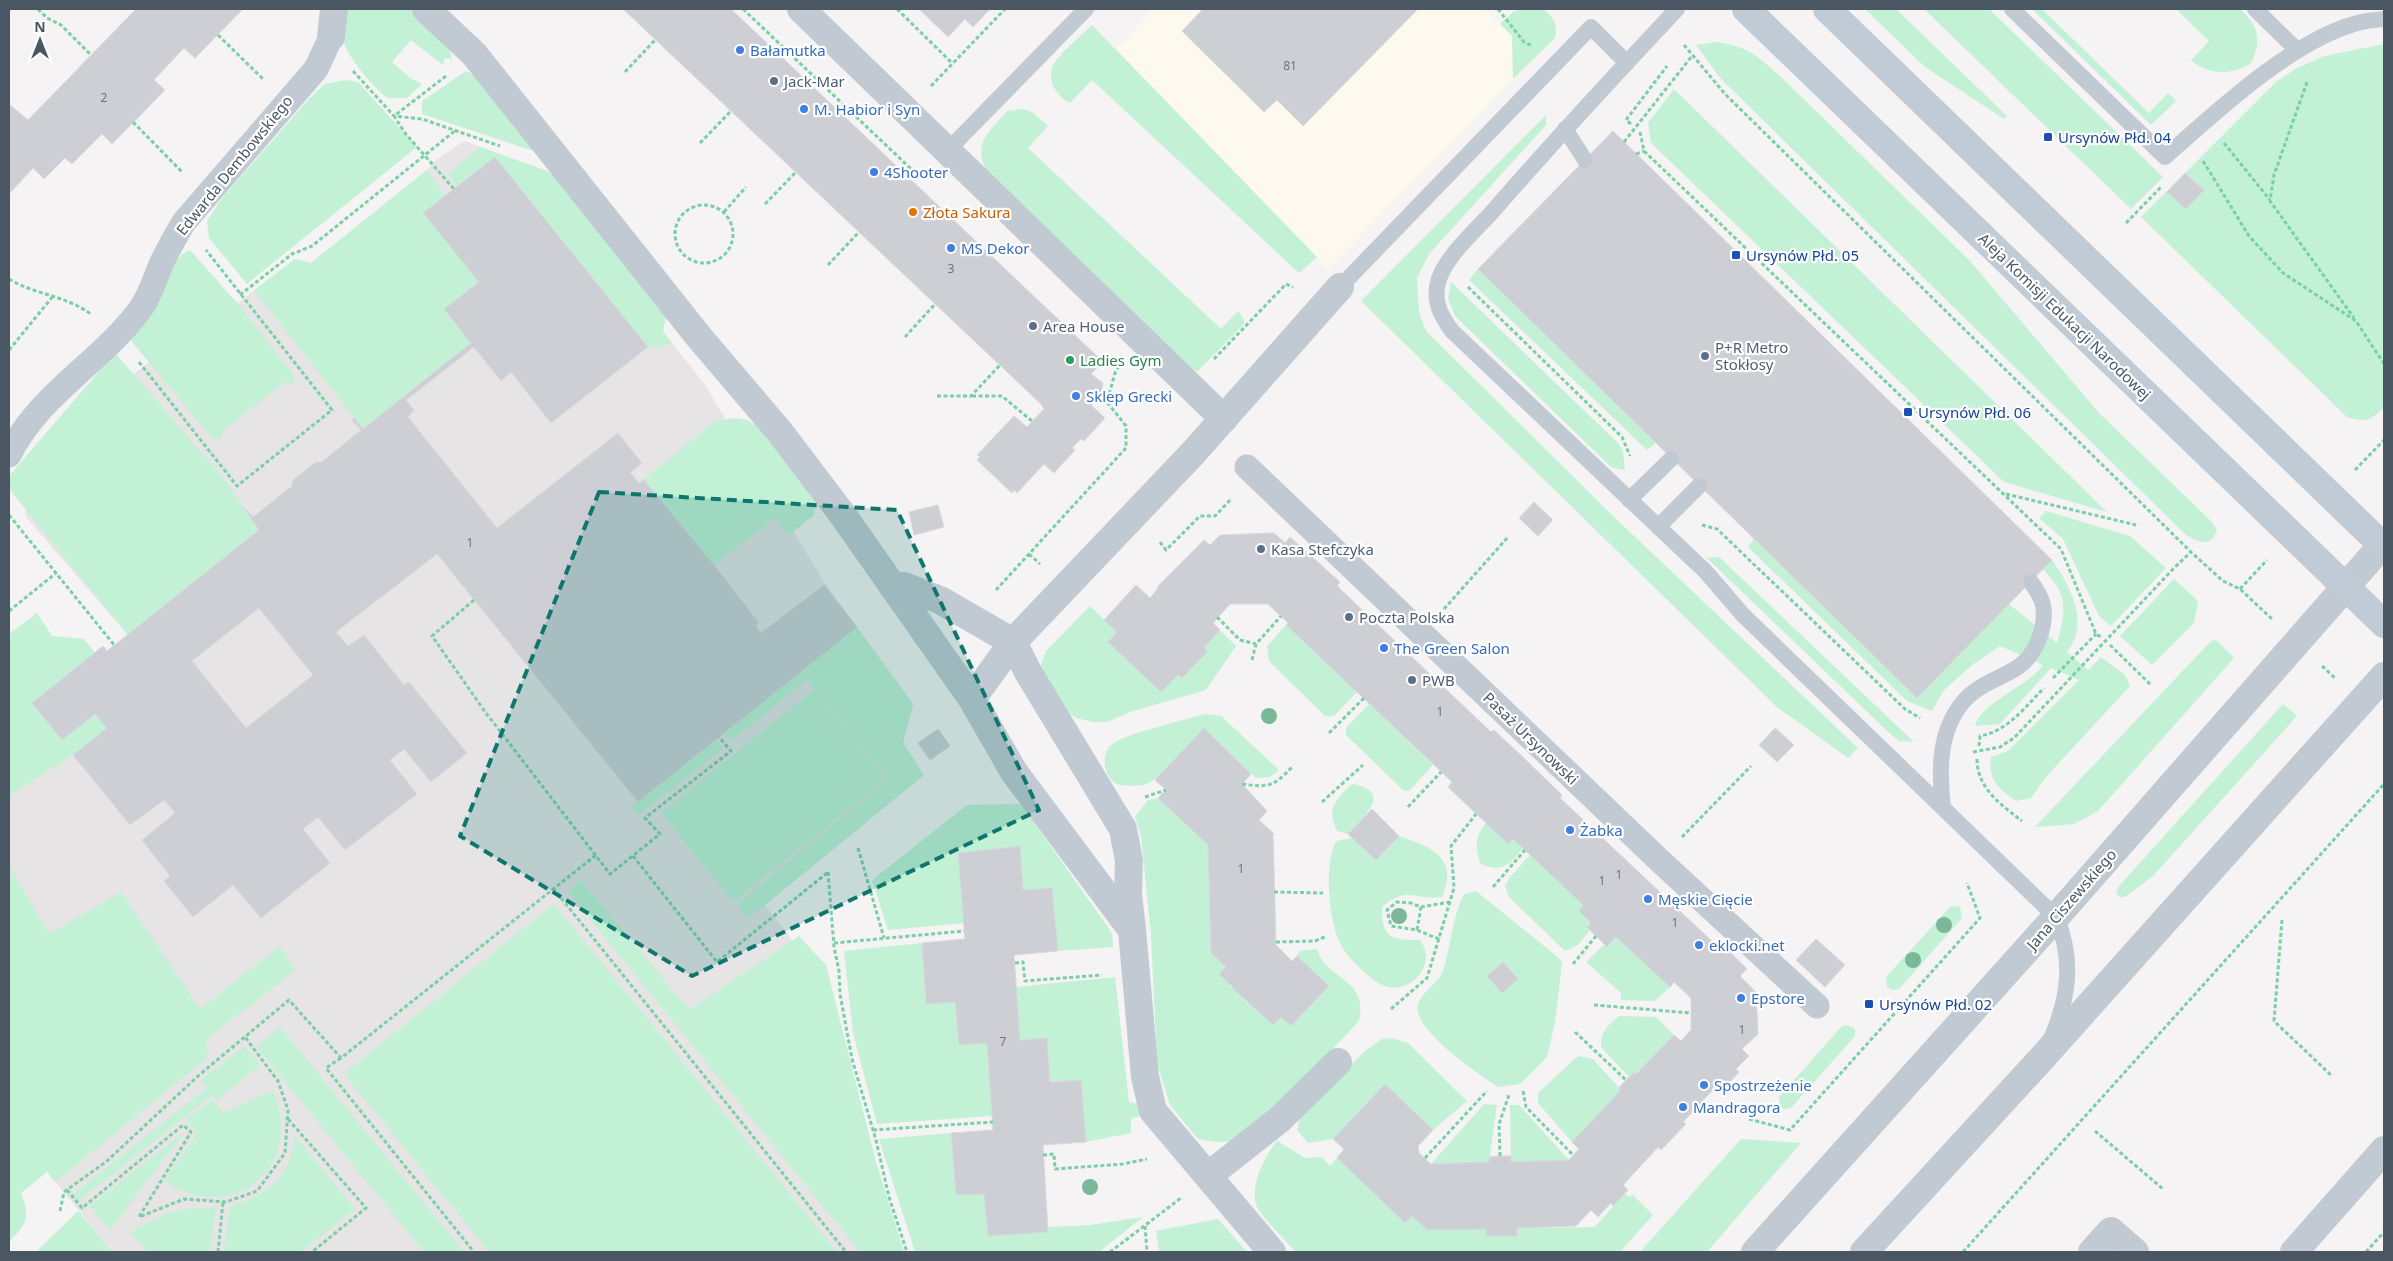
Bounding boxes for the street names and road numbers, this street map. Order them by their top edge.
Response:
street label: Edwarda Dembowskiego [171,91,297,239]
street label: Aleja Komisji Edukacji Narodowej [1975,228,2155,404]
street label: Pasaż Ursynowski [1479,687,1583,789]
street label: Jana Ciszewskiego [2020,844,2120,955]

